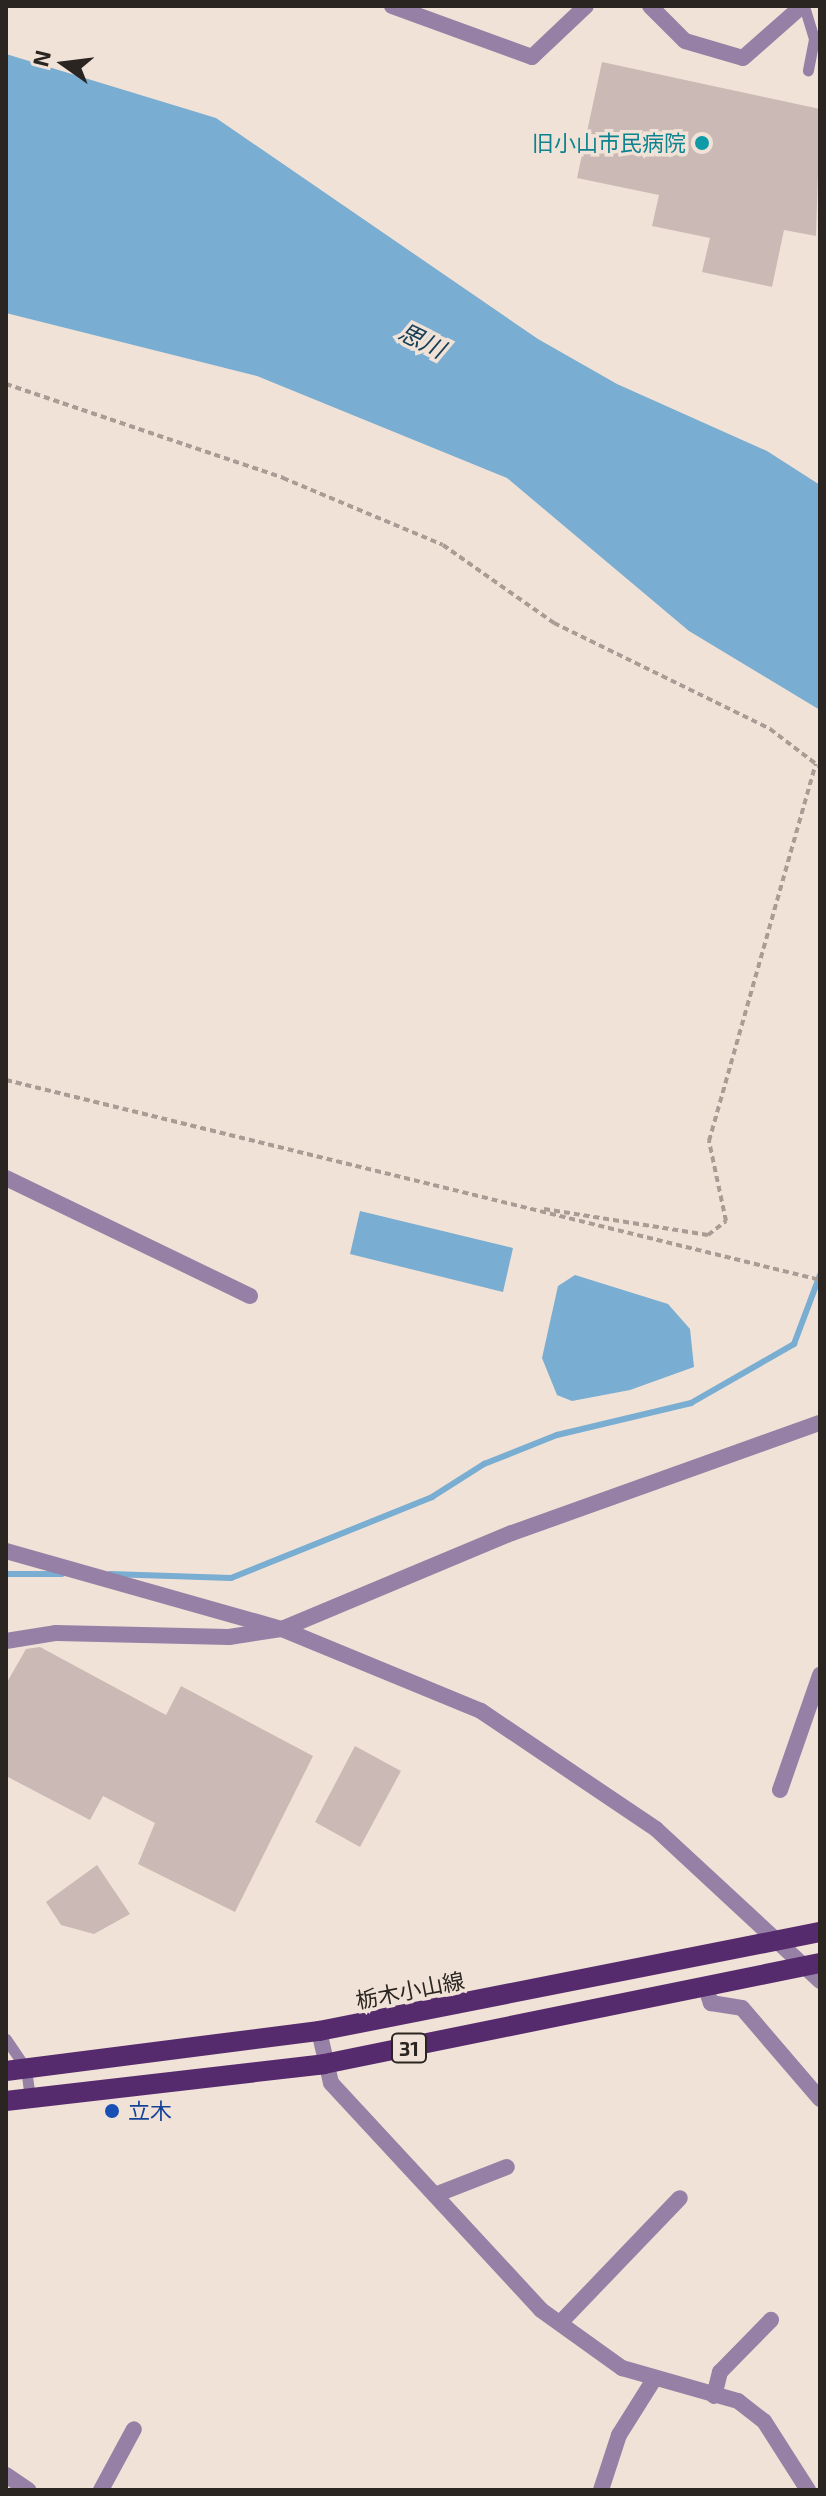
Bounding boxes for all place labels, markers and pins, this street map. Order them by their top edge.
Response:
place label: 旧小山市民病院 [532,130,686,156]
marker: 旧小山市民病院 [693,134,711,152]
place label: 立木 [128,2098,172,2124]
marker: 立木 [103,2102,121,2120]

